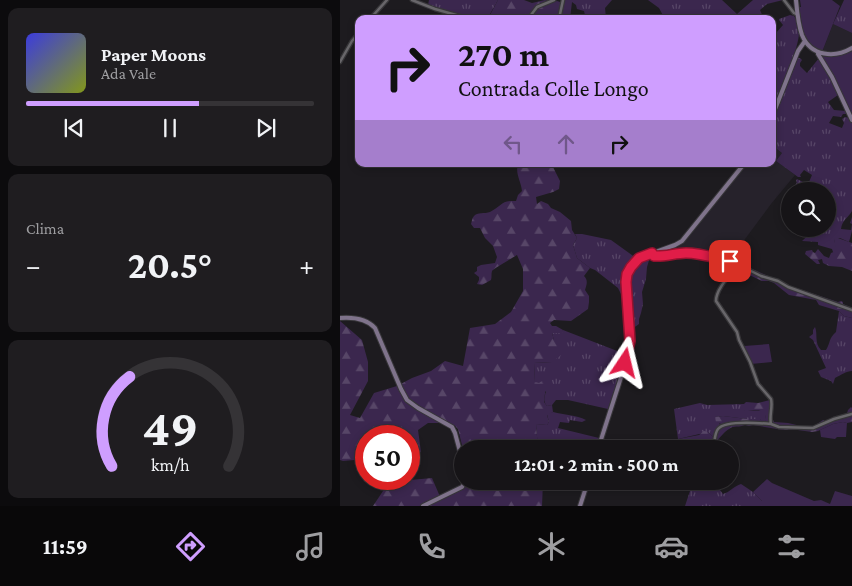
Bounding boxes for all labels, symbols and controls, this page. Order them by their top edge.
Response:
icon: right [375,35,440,100]
text: 270 m [458,35,549,74]
text: Paper Moons [101,44,206,65]
text: Ada Vale [101,65,156,82]
text: Contrada Colle Longo [458,76,649,101]
icon: previous [60,114,88,142]
icon: pause [156,114,184,142]
icon: next [252,114,280,142]
icon: left [499,130,527,158]
icon: ahead [552,130,580,158]
icon: right [605,130,633,158]
map controls [781,182,836,237]
button: search [781,182,836,237]
text: Clima [26,220,64,237]
pin [709,240,751,282]
text: 20.5° [128,244,212,286]
icon: arrive [716,247,744,275]
text: − [26,250,41,281]
text: + [299,250,314,281]
position arrow [598,336,650,388]
text: 49 [142,398,198,456]
speed limit sign: 50 [355,425,420,490]
text: 12:01 · 2 min · 500 m [514,454,679,475]
text: km/h [151,455,190,475]
icon: directions [173,529,208,564]
icon: music [293,529,328,564]
icon: phone [414,529,449,564]
icon: climate [534,529,569,564]
icon: car [654,529,689,564]
icon: filters [774,529,809,564]
text: 11:59 [43,534,88,559]

